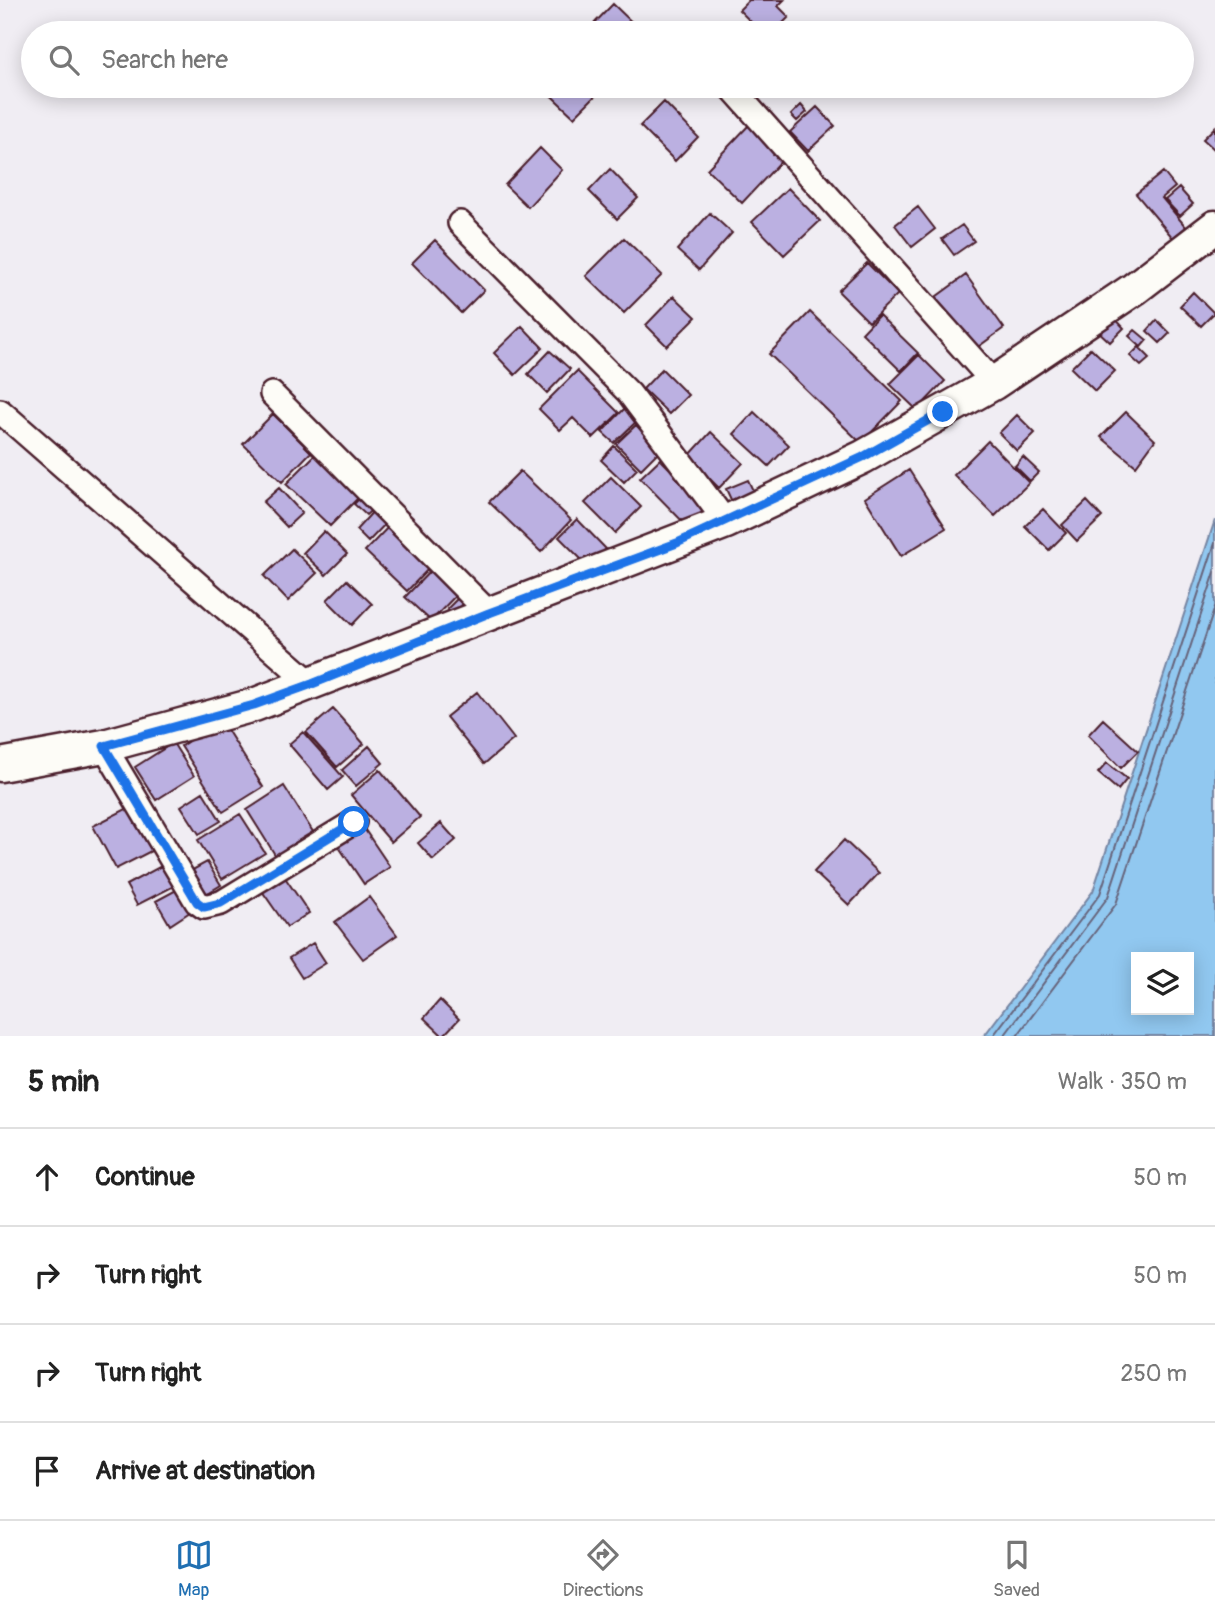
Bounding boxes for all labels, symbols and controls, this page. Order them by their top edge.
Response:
search box [21,21,1194,98]
icon: search [45,41,83,79]
text: Search here [101,44,228,76]
route end [927,396,958,427]
route start [338,806,369,837]
map controls [1131,952,1194,1015]
button: layers [1131,952,1194,1015]
text: 5 min [28,1063,99,1100]
text: Walk · 350 m [1058,1067,1187,1096]
icon: ahead [28,1158,66,1196]
text: Continue [95,1161,195,1193]
text: 50 m [1133,1163,1187,1192]
icon: right [28,1256,66,1294]
text: Turn right [95,1259,201,1291]
text: 50 m [1133,1261,1187,1290]
icon: right [28,1354,66,1392]
text: Turn right [95,1357,201,1389]
text: 250 m [1121,1359,1187,1388]
icon: arrive [28,1452,66,1490]
text: Arrive at destination [95,1455,315,1487]
tab: Map [175,1536,213,1602]
tab: Directions [563,1536,643,1602]
tab: Saved [993,1536,1040,1602]

